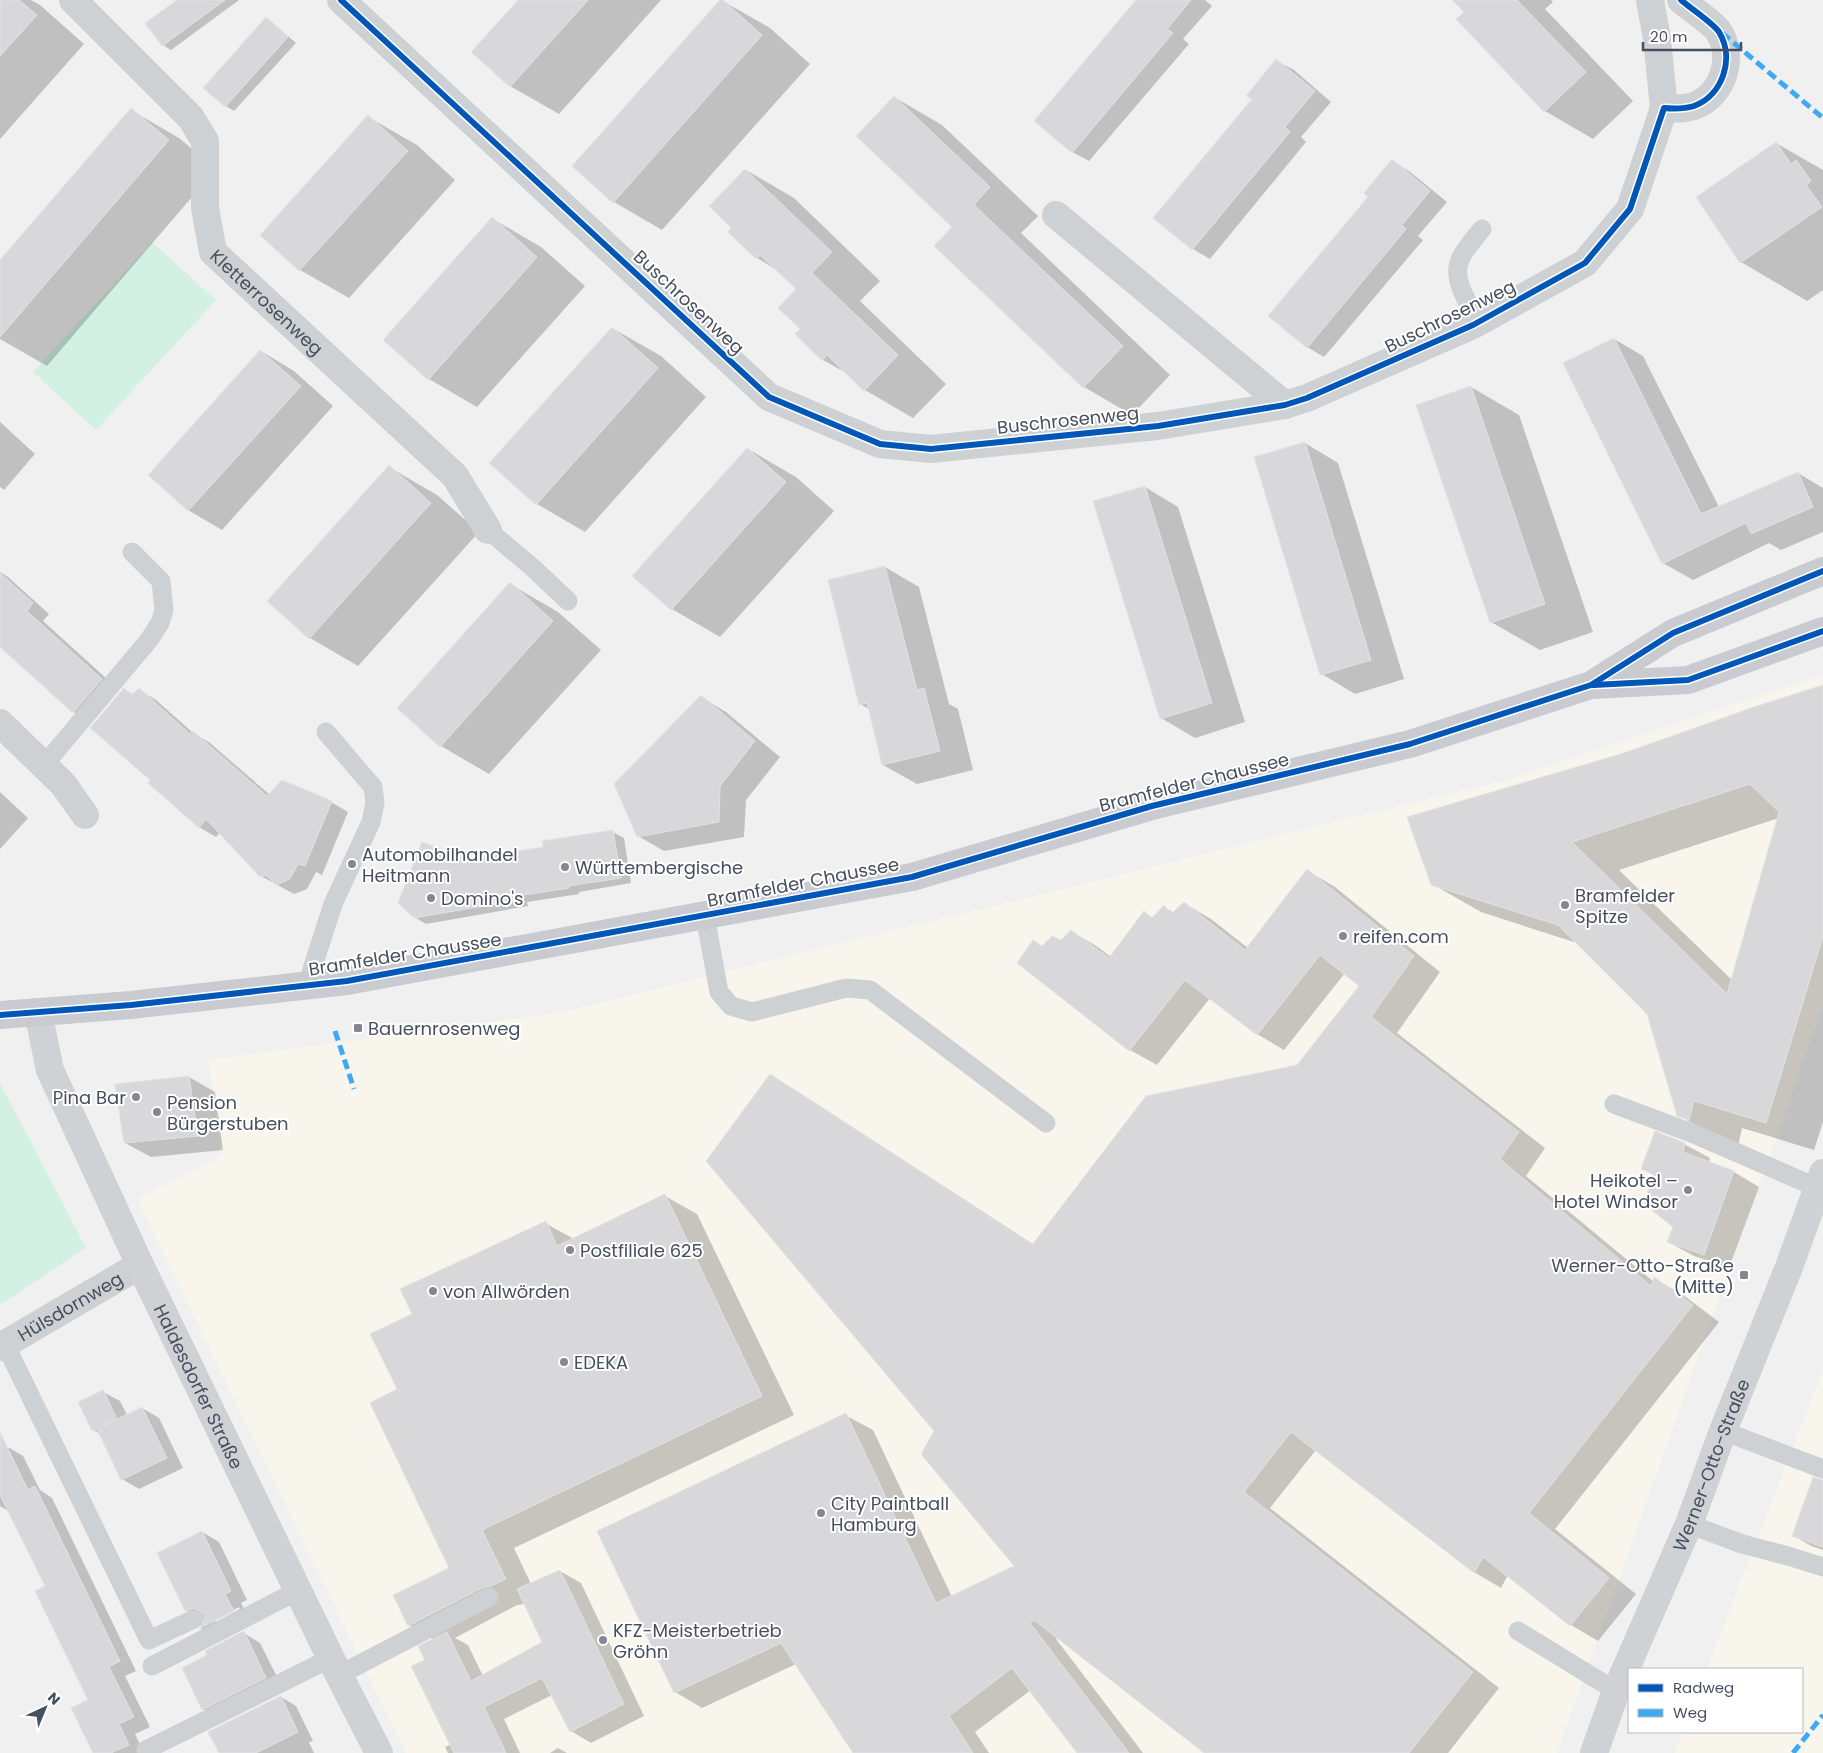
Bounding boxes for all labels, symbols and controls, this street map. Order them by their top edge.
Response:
scale bar [1643,20,1740,52]
text: 20 m [1650,26,1688,47]
street label: Kletterrosenweg [205,243,329,361]
street label: Buschrosenweg [628,244,750,360]
street label: Buschrosenweg [1380,273,1520,359]
street label: Buschrosenweg [996,400,1140,440]
street label: Bramfelder Chaussee [1096,746,1292,818]
place label: Automobilhandel Heitmann [362,842,518,888]
street label: Bramfelder Chaussee [705,851,901,913]
place label: Württembergische [575,855,743,880]
marker: Automobilhandel Heitmann [346,858,358,870]
marker: Württembergische [559,861,571,873]
place label: Bramfelder Spitze [1575,883,1675,929]
place label: Domino's [441,886,524,911]
marker: Domino's [425,892,437,904]
marker: Bramfelder Spitze [1559,899,1571,911]
place label: reifen.com [1353,924,1449,949]
street label: Bramfelder Chaussee [307,926,503,982]
marker: reifen.com [1337,930,1349,942]
place label: Bauernrosenweg [368,1016,521,1041]
marker: Bauernrosenweg [352,1022,364,1034]
place label: Pina Bar [53,1085,126,1110]
place label: Pension Bürgerstuben [167,1090,289,1136]
marker: Pina Bar [130,1091,142,1103]
marker: Pension Bürgerstuben [151,1106,163,1118]
place label: Heikotel – Hotel Windsor [1554,1168,1678,1214]
marker: Heikotel – Hotel Windsor [1682,1184,1694,1196]
place label: Postfiliale 625 [580,1238,703,1263]
marker: Postfiliale 625 [564,1244,576,1256]
place label: Werner-Otto-Straße (Mitte) [1551,1253,1734,1299]
street label: Hülsdornweg [13,1265,127,1347]
marker: Werner-Otto-Straße (Mitte) [1738,1269,1750,1281]
place label: von Allwörden [443,1279,570,1304]
marker: von Allwörden [427,1285,439,1297]
street label: Haldesdorfer Straße [148,1300,250,1473]
place label: EDEKA [574,1350,628,1375]
marker: EDEKA [558,1356,570,1368]
street label: Werner-Otto-Straße [1666,1375,1755,1555]
place label: City Paintball Hamburg [831,1491,949,1537]
marker: City Paintball Hamburg [815,1507,827,1519]
place label: KFZ-Meisterbetrieb Gröhn [613,1618,782,1664]
marker: KFZ-Meisterbetrieb Gröhn [597,1634,609,1646]
legend [1628,1668,1803,1733]
text: Radweg [1673,1677,1734,1698]
north arrow [20,1683,70,1733]
text: N [43,1688,65,1709]
text: Weg [1673,1702,1707,1723]

